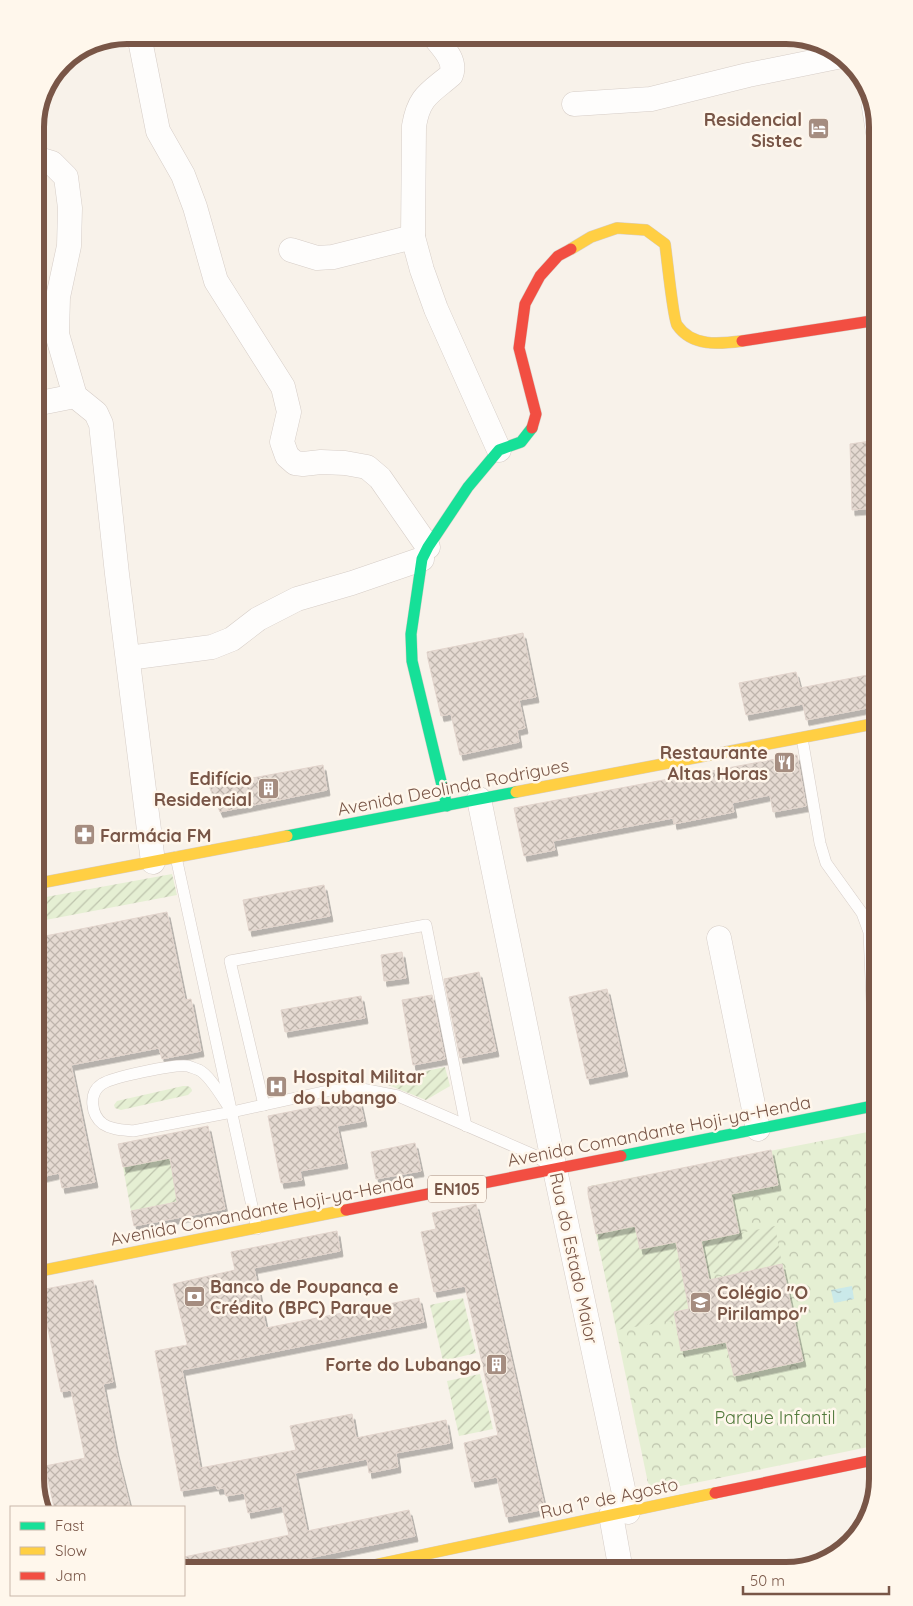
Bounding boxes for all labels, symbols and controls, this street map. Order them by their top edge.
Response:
place label: Residencial Sistec [704,108,802,152]
hotel icon: Residencial Sistec [806,117,830,141]
place label: Restaurante Altas Horas [660,741,768,785]
restaurant icon: Restaurante Altas Horas [772,750,796,774]
street label: Avenida Deolinda Rodrigues [335,753,571,821]
place label: Edifício Residencial [154,767,252,811]
building icon: Edifício Residencial [256,776,280,800]
pharmacy icon: Farmácia FM [72,823,96,847]
place label: Farmácia FM [100,824,212,847]
place label: Hospital Militar do Lubango [293,1065,425,1109]
hospital icon: Hospital Militar do Lubango [265,1074,289,1098]
street label: Avenida Comandante Hoji-ya-Henda [505,1090,813,1172]
street label: Avenida Comandante Hoji-ya-Henda [108,1169,416,1251]
street label: Rua do Estado Maior [545,1170,603,1346]
road number: EN105 [428,1176,486,1202]
place label: Banco de Poupança e Crédito (BPC) Parque [210,1275,399,1319]
place label: Colégio "O Pirilampo" [717,1281,808,1325]
bank icon: Banco de Poupança e Crédito (BPC) Parque [182,1284,206,1308]
school or university icon: Colégio "O Pirilampo" [689,1290,713,1314]
building icon: Forte do Lubango [485,1352,509,1376]
place label: Forte do Lubango [325,1353,481,1376]
park label: Parque Infantil [714,1406,836,1429]
street label: Rua 1º de Agosto [538,1472,680,1524]
legend [10,1506,185,1596]
text: Fast [55,1516,84,1535]
text: Slow [55,1541,87,1560]
scale bar [743,1564,889,1596]
text: Jam [55,1566,86,1585]
text: 50 m [750,1571,785,1590]

